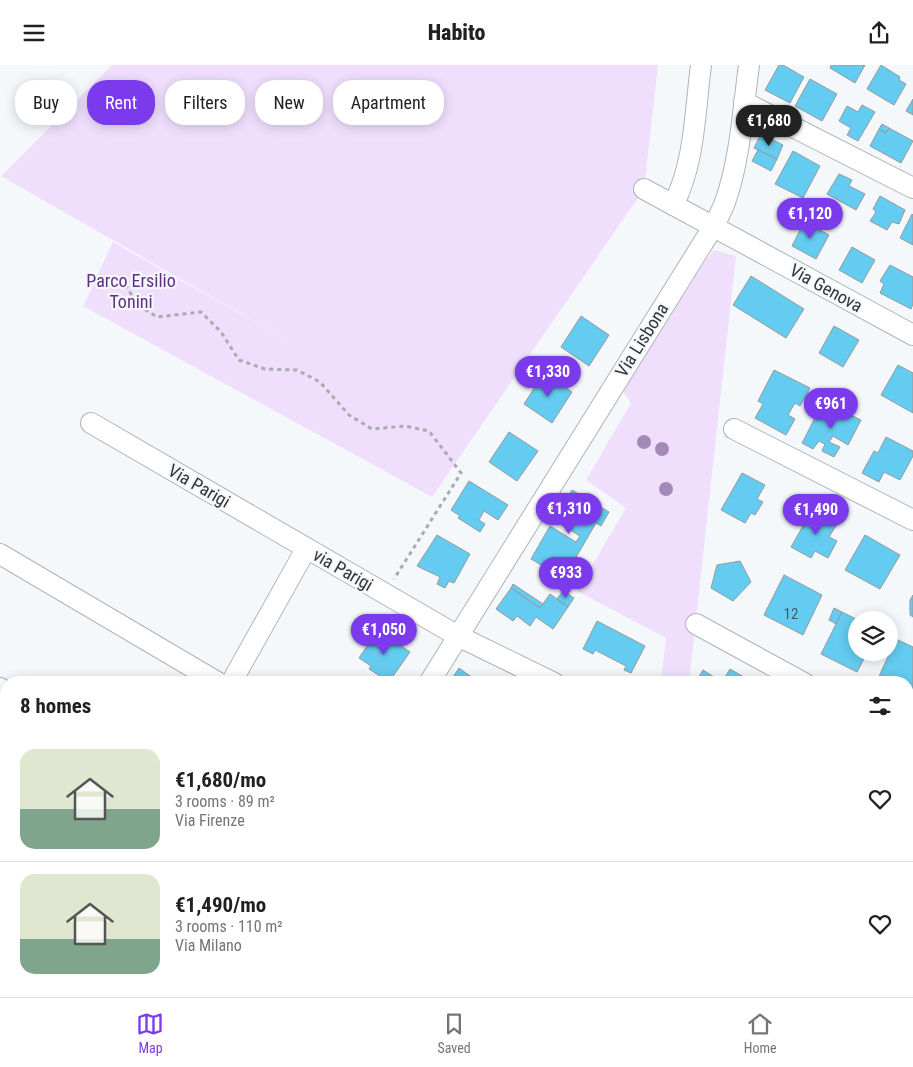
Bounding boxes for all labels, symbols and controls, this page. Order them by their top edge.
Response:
icon: menu [20,19,48,47]
icon: share [865,19,893,47]
text: Habito [428,20,485,45]
chip: Buy [15,80,77,125]
chip: Rent [87,80,155,125]
chip: Filters [165,80,245,125]
chip: New [255,80,323,125]
chip: Apartment [333,80,444,125]
pin: €1,680 [728,104,810,147]
text: €1,680 [747,111,791,130]
pin: €1,120 [769,197,851,240]
text: €1,120 [788,204,832,223]
street label: Via Genova [786,259,866,316]
park label: Parco Ersilio Tonini [86,270,176,312]
street label: Via Lisbona [611,299,673,381]
pin: €1,330 [507,355,589,398]
text: €1,330 [526,362,570,381]
pin: €961 [801,387,861,430]
text: €961 [815,394,847,413]
street label: Via Parigi [165,459,234,512]
pin: €1,310 [528,493,610,535]
pin: €1,490 [775,493,857,536]
text: €1,310 [547,499,591,518]
text: €1,490 [794,500,838,519]
street label: via Parigi [310,544,377,595]
pin: €933 [536,557,596,599]
text: €933 [550,563,582,582]
house number: 12 [784,605,798,623]
map controls [848,611,898,661]
button: layers [848,611,898,661]
pin: €1,050 [343,613,425,656]
text: €1,050 [362,620,406,639]
icon: filters [866,692,894,720]
text: 8 homes [20,694,91,718]
text: €1,680/mo [175,768,266,792]
icon: home [60,769,120,829]
icon: heart [866,785,894,813]
text: 3 rooms · 89 m² [175,792,275,811]
text: Via Firenze [175,811,245,830]
text: €1,490/mo [175,893,266,917]
icon: home [60,894,120,954]
icon: heart [866,910,894,938]
text: 3 rooms · 110 m² [175,917,283,936]
text: Via Milano [175,936,242,955]
tab: Map [136,1010,164,1056]
tab: Saved [437,1010,471,1056]
tab: Home [744,1010,777,1056]

